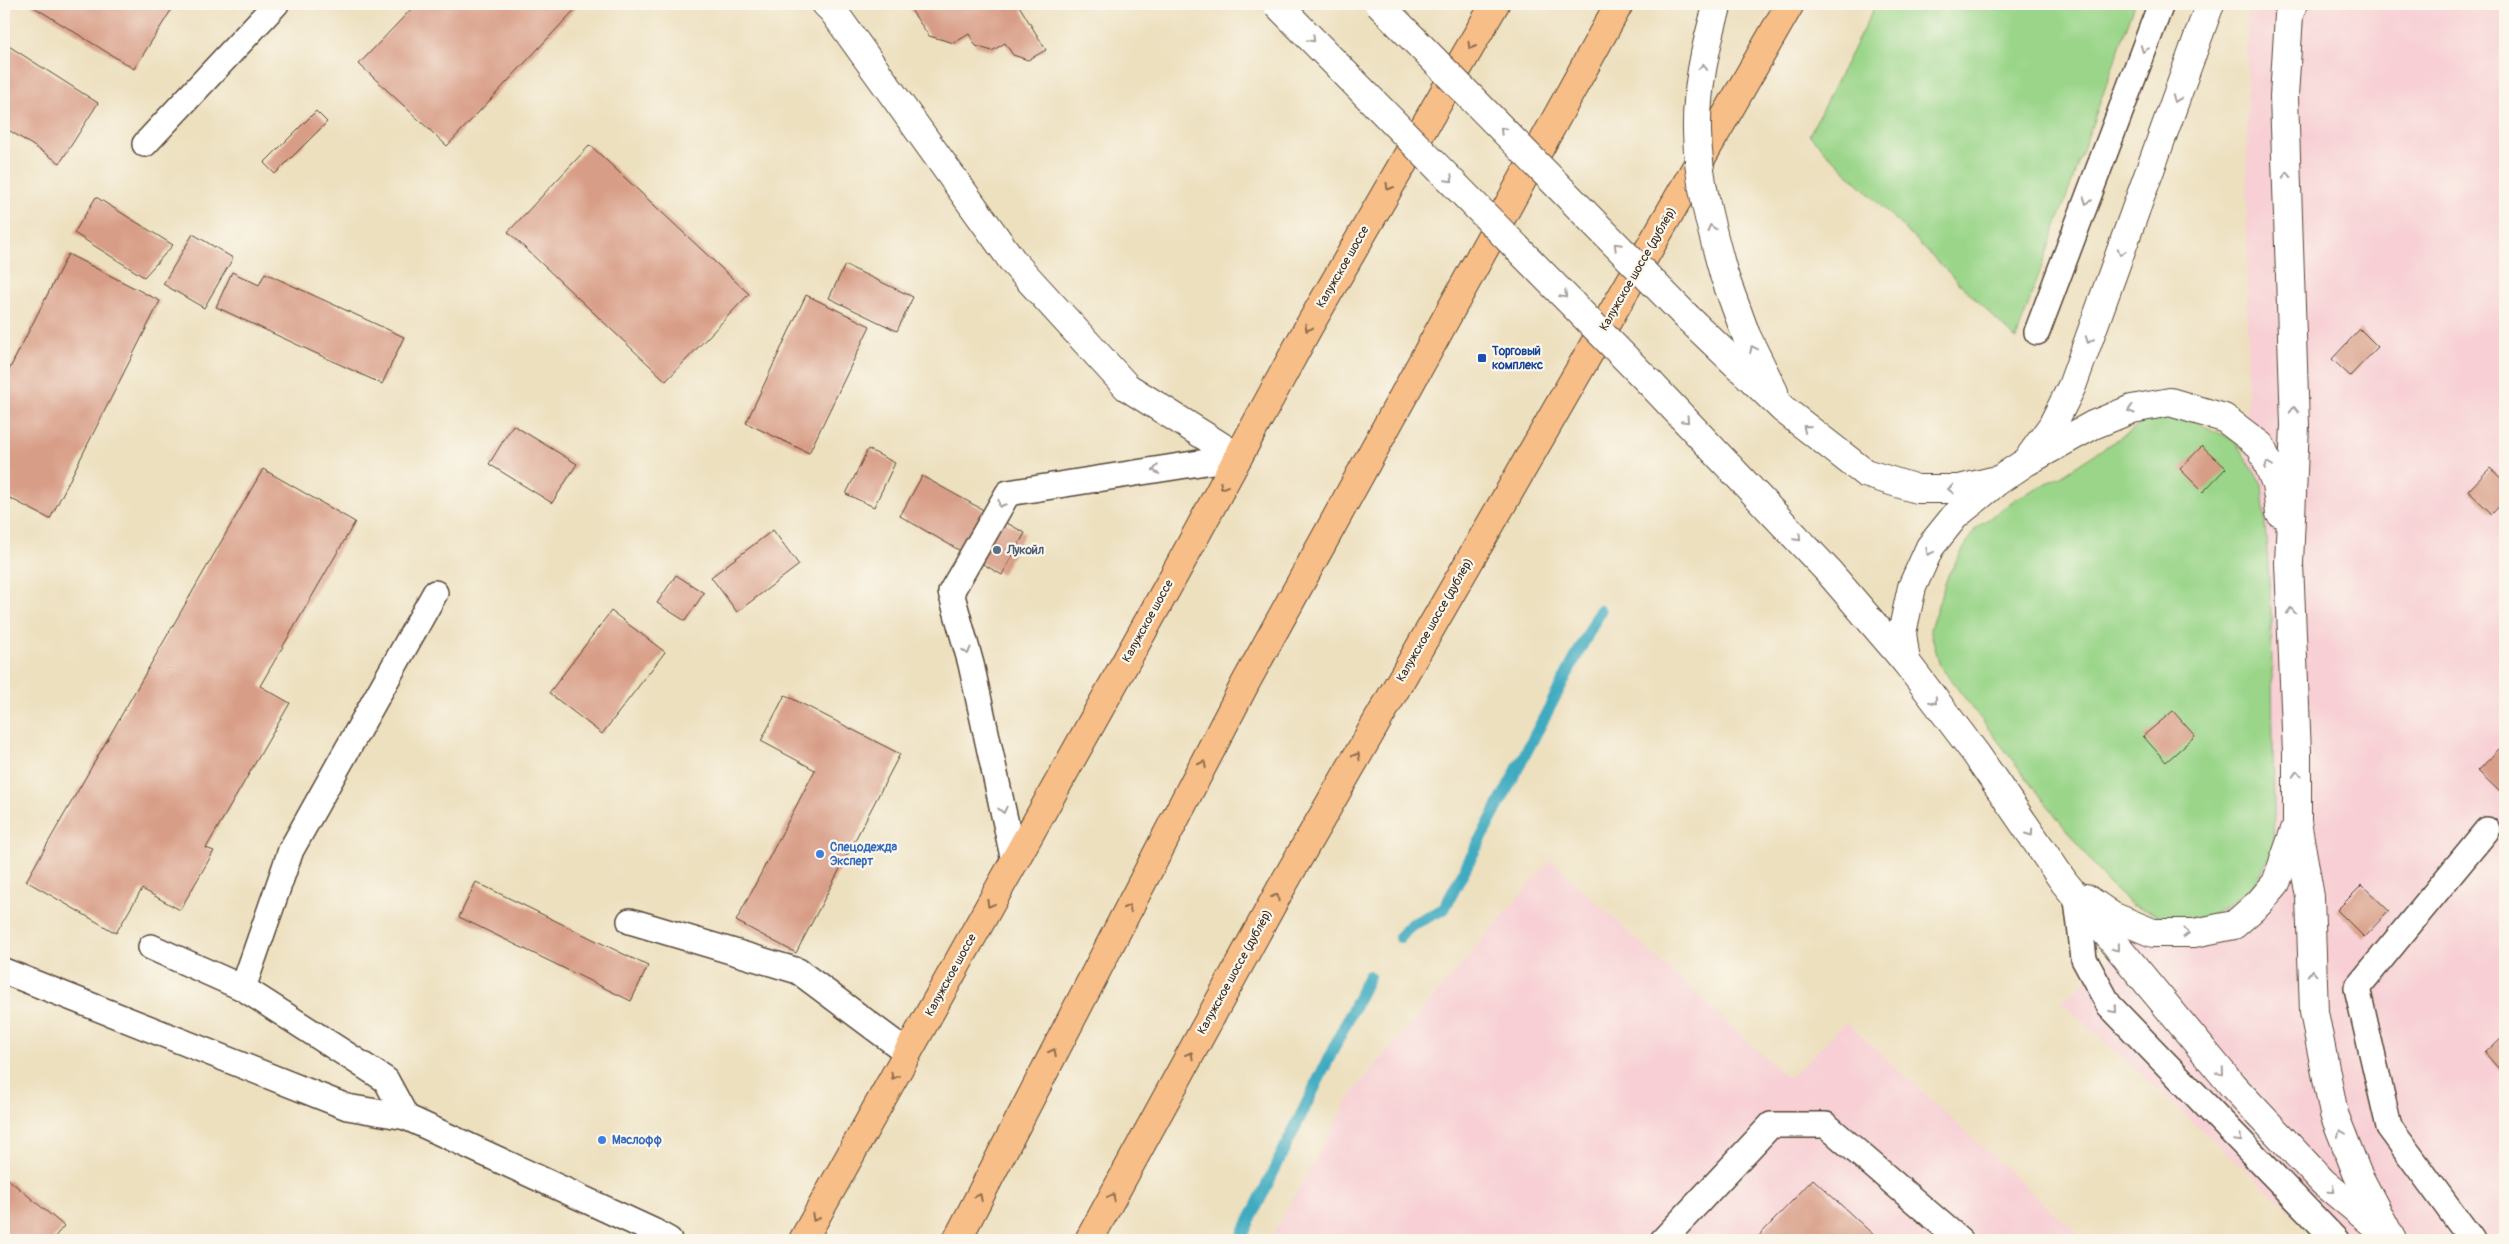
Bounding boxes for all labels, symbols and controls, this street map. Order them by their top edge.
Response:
one-way arrow [1306,33,1315,42]
one-way arrow [1467,41,1477,50]
one-way arrow [2140,45,2150,53]
one-way arrow [1697,63,1708,71]
one-way arrow [2172,94,2182,103]
one-way arrow [1500,127,1509,136]
one-way arrow [2282,170,2292,178]
one-way arrow [1444,174,1453,183]
one-way arrow [1386,181,1396,190]
one-way arrow [2083,197,2093,205]
street label: Калужское шоссе (дублёр) [1596,205,1680,333]
street label: Калужское шоссе [1314,223,1373,311]
one-way arrow [1706,223,1717,232]
one-way arrow [1614,243,1623,252]
one-way arrow [2117,247,2127,256]
one-way arrow [1558,289,1567,298]
one-way arrow [1305,322,1315,331]
one-way arrow [2085,335,2095,344]
place label: Торговый комплекс [1491,344,1543,373]
one-way arrow [1749,345,1759,354]
marker: Торговый комплекс [1476,352,1488,364]
one-way arrow [2128,405,2136,415]
one-way arrow [2289,406,2299,414]
one-way arrow [1680,415,1689,424]
one-way arrow [1803,426,1812,434]
one-way arrow [2264,461,2274,470]
one-way arrow [1151,464,1160,474]
one-way arrow [1219,480,1229,489]
one-way arrow [1947,484,1954,494]
one-way arrow [998,499,1008,508]
one-way arrow [1792,533,1801,542]
place label: Лукойл [1006,543,1044,558]
marker: Лукойл [991,544,1003,556]
one-way arrow [1925,546,1935,555]
street label: Калужское шоссе (дублёр) [1393,556,1477,684]
street label: Калужское шоссе [1119,577,1177,665]
one-way arrow [2286,607,2296,615]
one-way arrow [961,647,972,656]
one-way arrow [1929,695,1937,704]
one-way arrow [1351,752,1361,761]
one-way arrow [1197,760,1207,769]
one-way arrow [2292,769,2302,777]
one-way arrow [997,805,1008,814]
one-way arrow [2024,827,2033,836]
place label: Спецодежда Эксперт [830,840,897,869]
marker: Спецодежда Эксперт [814,848,826,860]
one-way arrow [1270,893,1280,902]
one-way arrow [987,899,997,908]
one-way arrow [1122,904,1132,913]
street label: Калужское шоссе (дублёр) [1194,907,1276,1037]
one-way arrow [2182,928,2190,938]
street label: Калужское шоссе [922,931,980,1019]
one-way arrow [2111,942,2120,951]
one-way arrow [2307,969,2318,977]
one-way arrow [2108,1004,2117,1013]
one-way arrow [1047,1048,1057,1057]
one-way arrow [1184,1051,1194,1060]
one-way arrow [2215,1066,2223,1075]
one-way arrow [891,1071,901,1080]
one-way arrow [2337,1129,2347,1137]
place label: Маслофф [612,1133,663,1148]
marker: Маслофф [596,1134,608,1146]
one-way arrow [2233,1134,2242,1143]
one-way arrow [2327,1184,2336,1193]
one-way arrow [973,1193,983,1202]
one-way arrow [1106,1194,1116,1203]
one-way arrow [811,1213,821,1222]

